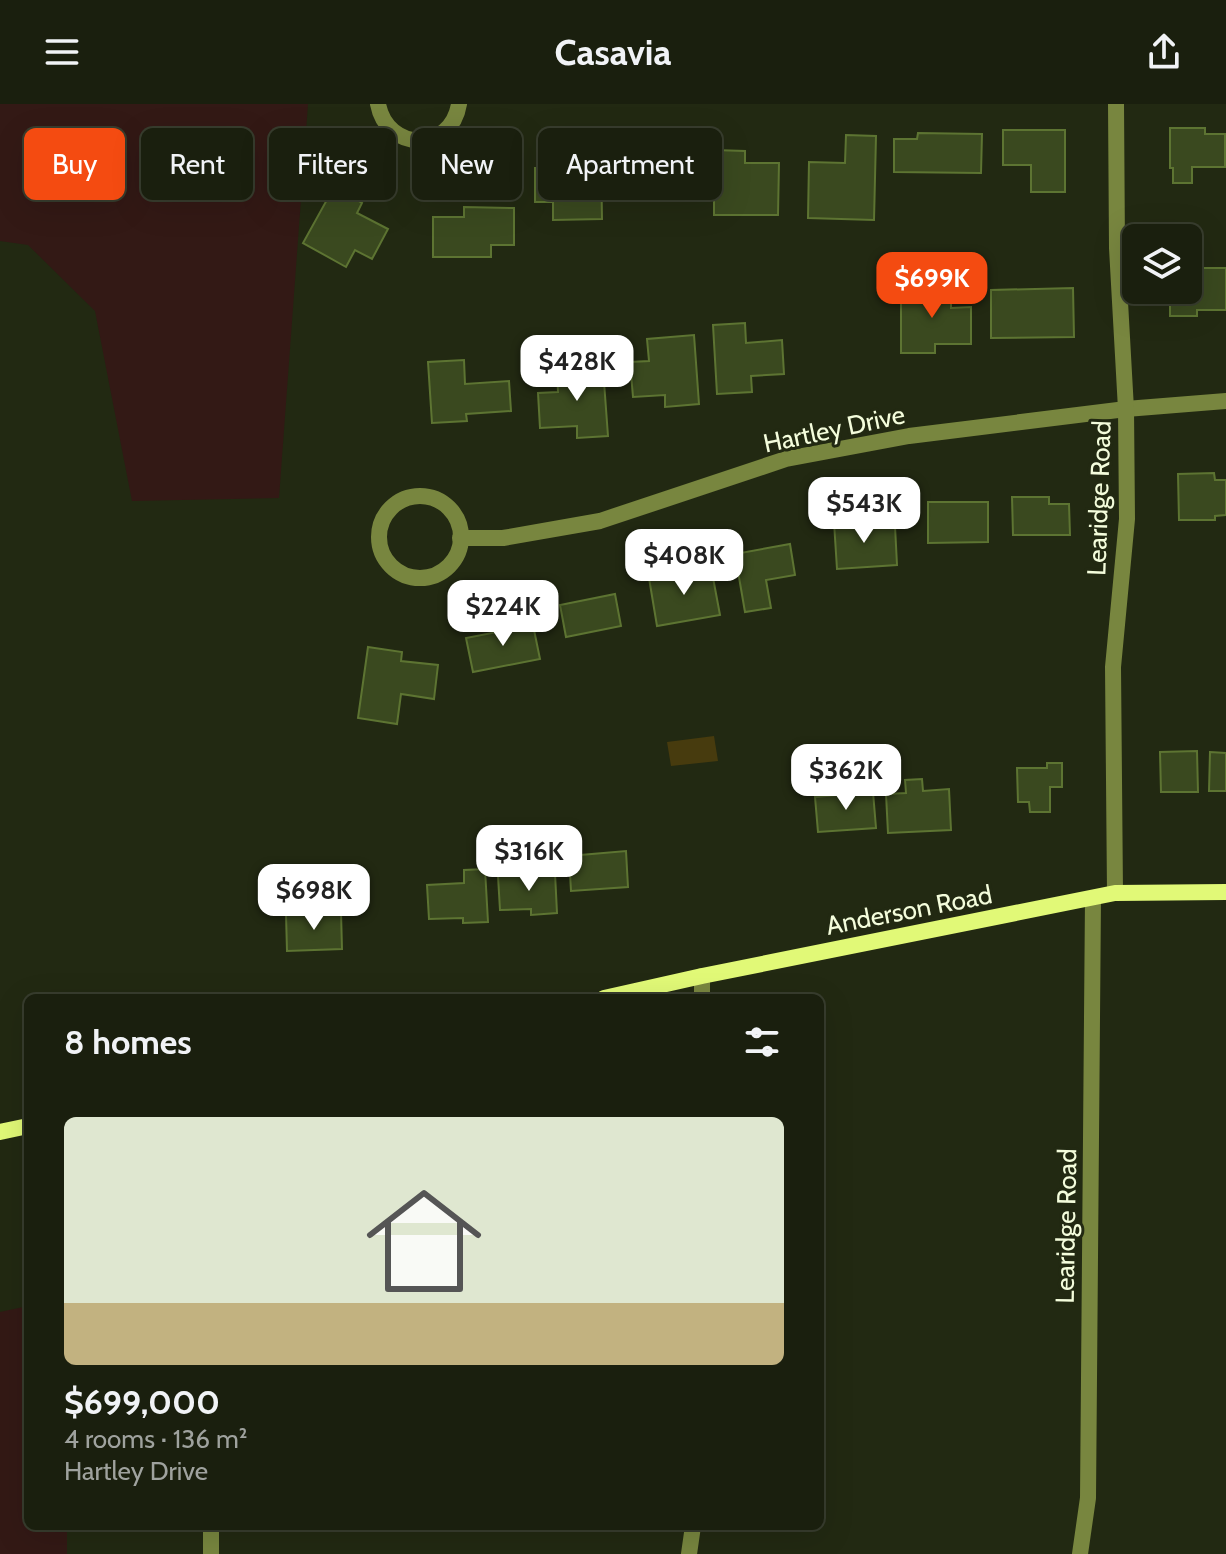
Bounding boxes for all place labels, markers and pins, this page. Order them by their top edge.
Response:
pin: $699K [876,252,988,320]
pin: $428K [521,335,633,403]
pin: $543K [808,477,920,545]
pin: $408K [628,529,740,597]
pin: $224K [447,580,559,648]
pin: $362K [790,744,902,812]
pin: $316K [473,825,585,893]
pin: $698K [258,864,370,932]

